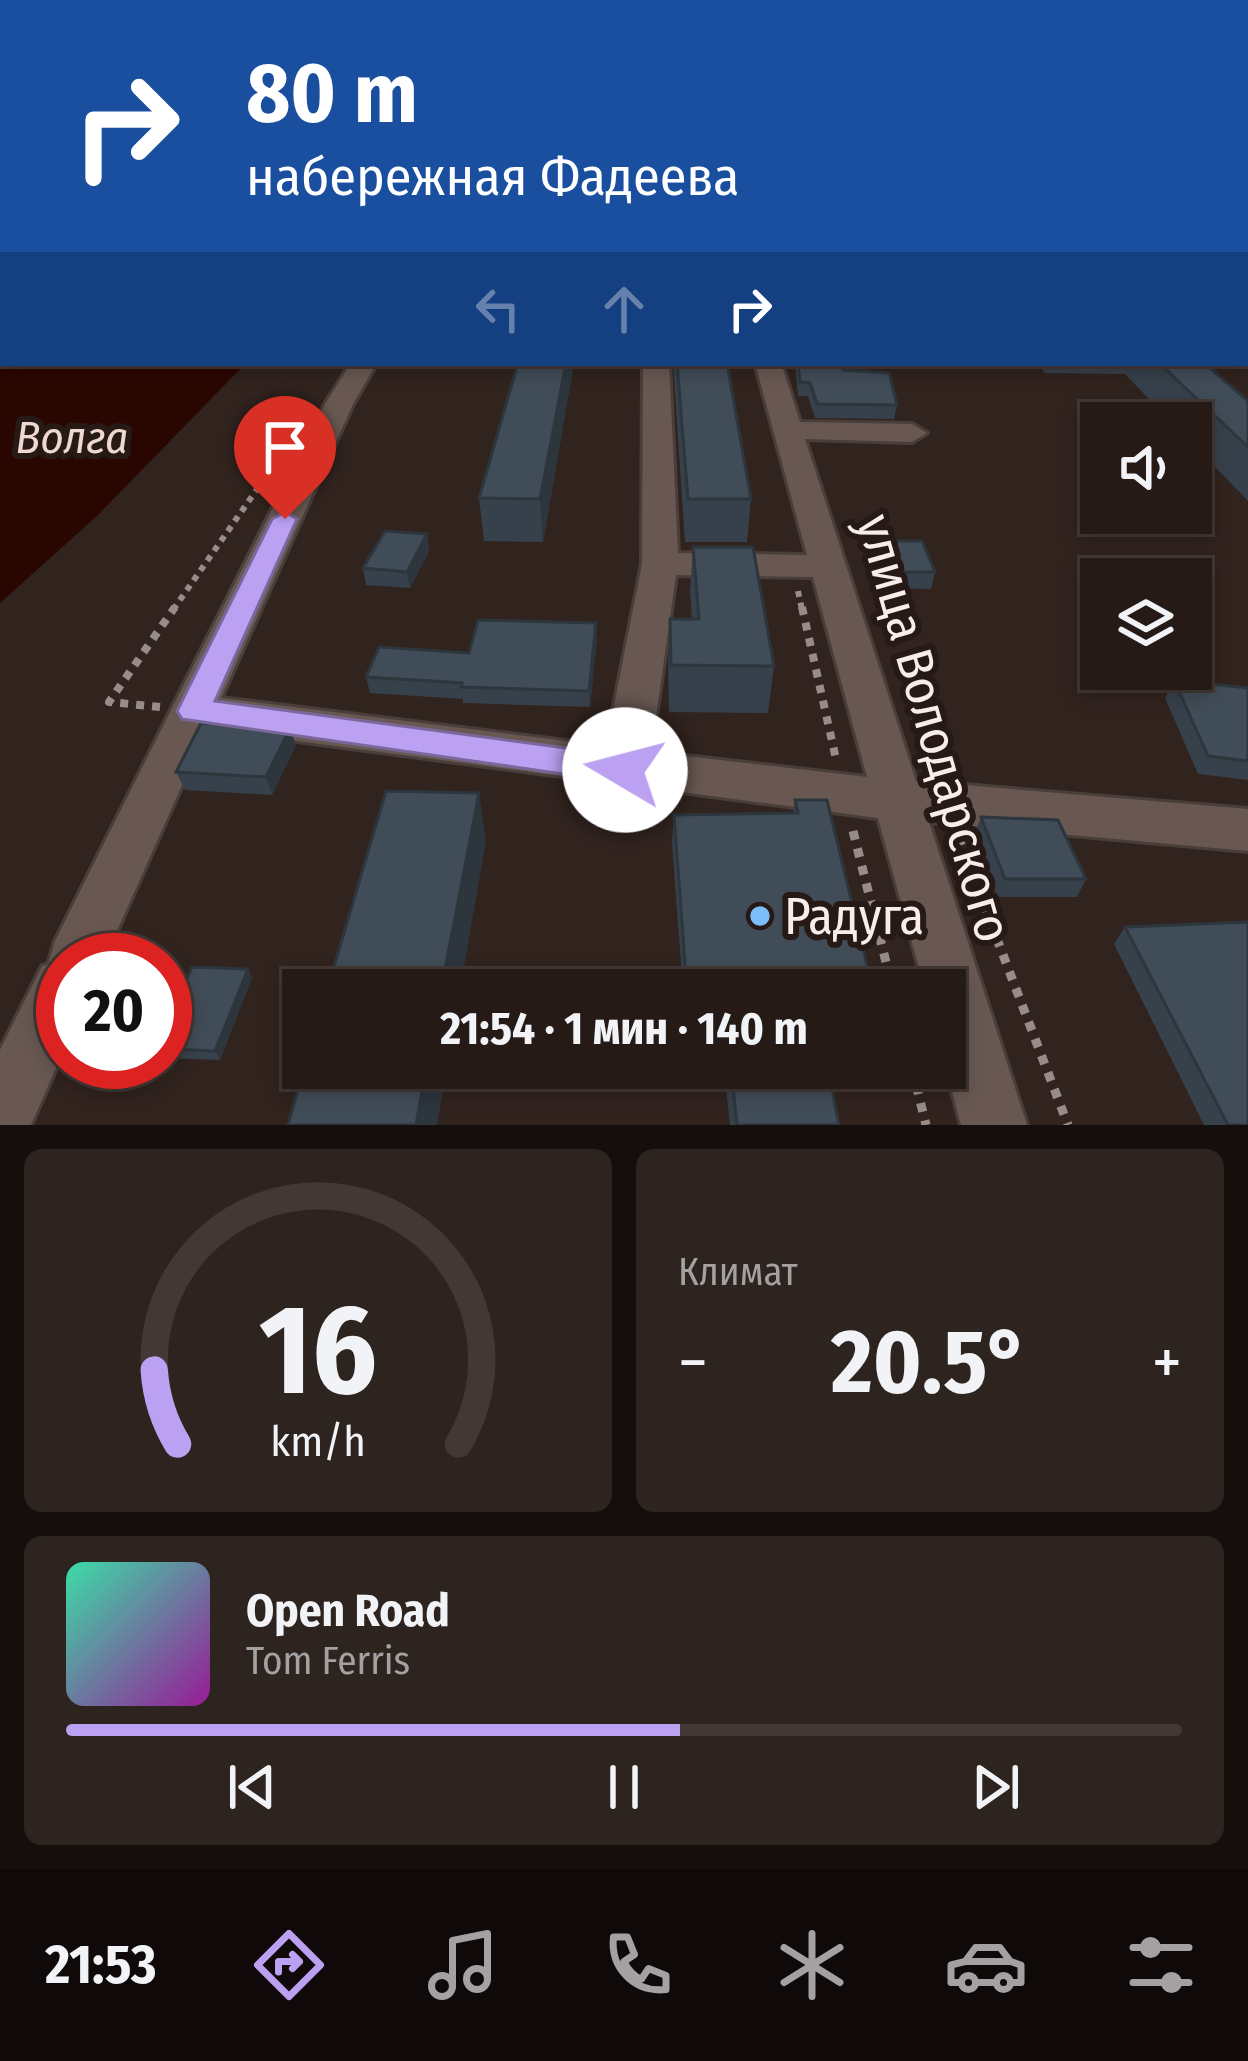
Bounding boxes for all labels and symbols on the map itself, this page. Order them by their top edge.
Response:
pin [234,396,336,519]
water label: Волга [16,411,128,465]
street label: улица Володарского [843,507,1025,949]
position arrow [562,707,688,833]
place label: Радуга [784,886,924,948]
marker: Радуга [747,903,773,929]
speed limit sign: 20 [36,933,192,1089]

